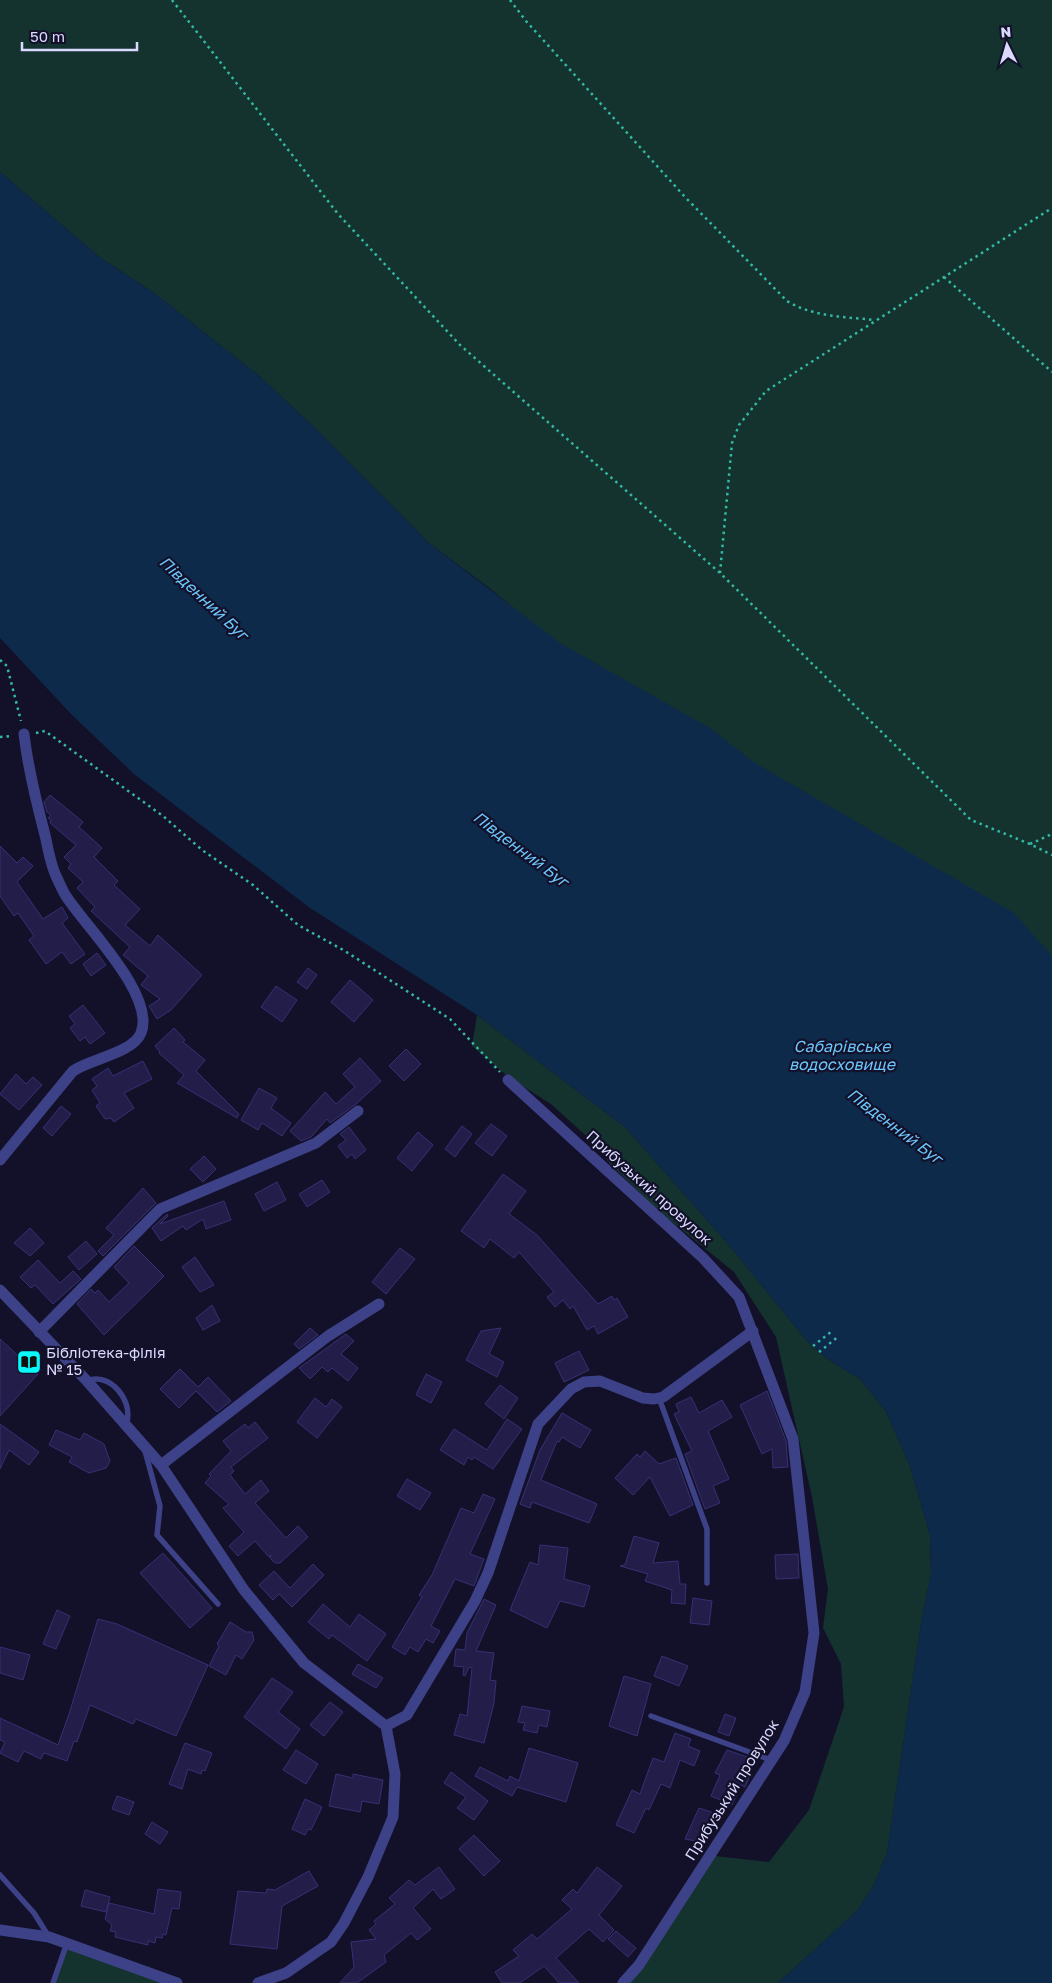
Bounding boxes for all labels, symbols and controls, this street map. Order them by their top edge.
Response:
scale bar [22,20,138,52]
north arrow [982,20,1032,70]
text: N [1000,23,1012,40]
text: 50 m [30,27,65,45]
water label: Південний Буг [156,552,254,646]
water label: Південний Буг [470,807,575,893]
water label: Сабарівське водосховище [789,1036,897,1074]
water label: Південний Буг [844,1084,949,1170]
street label: Прибузький провулок [583,1126,716,1249]
place label: Бібліотека-філія № 15 [46,1343,165,1378]
library icon: Бібліотека-філія № 15 [16,1349,42,1375]
street label: Прибузький провулок [680,1715,782,1863]

